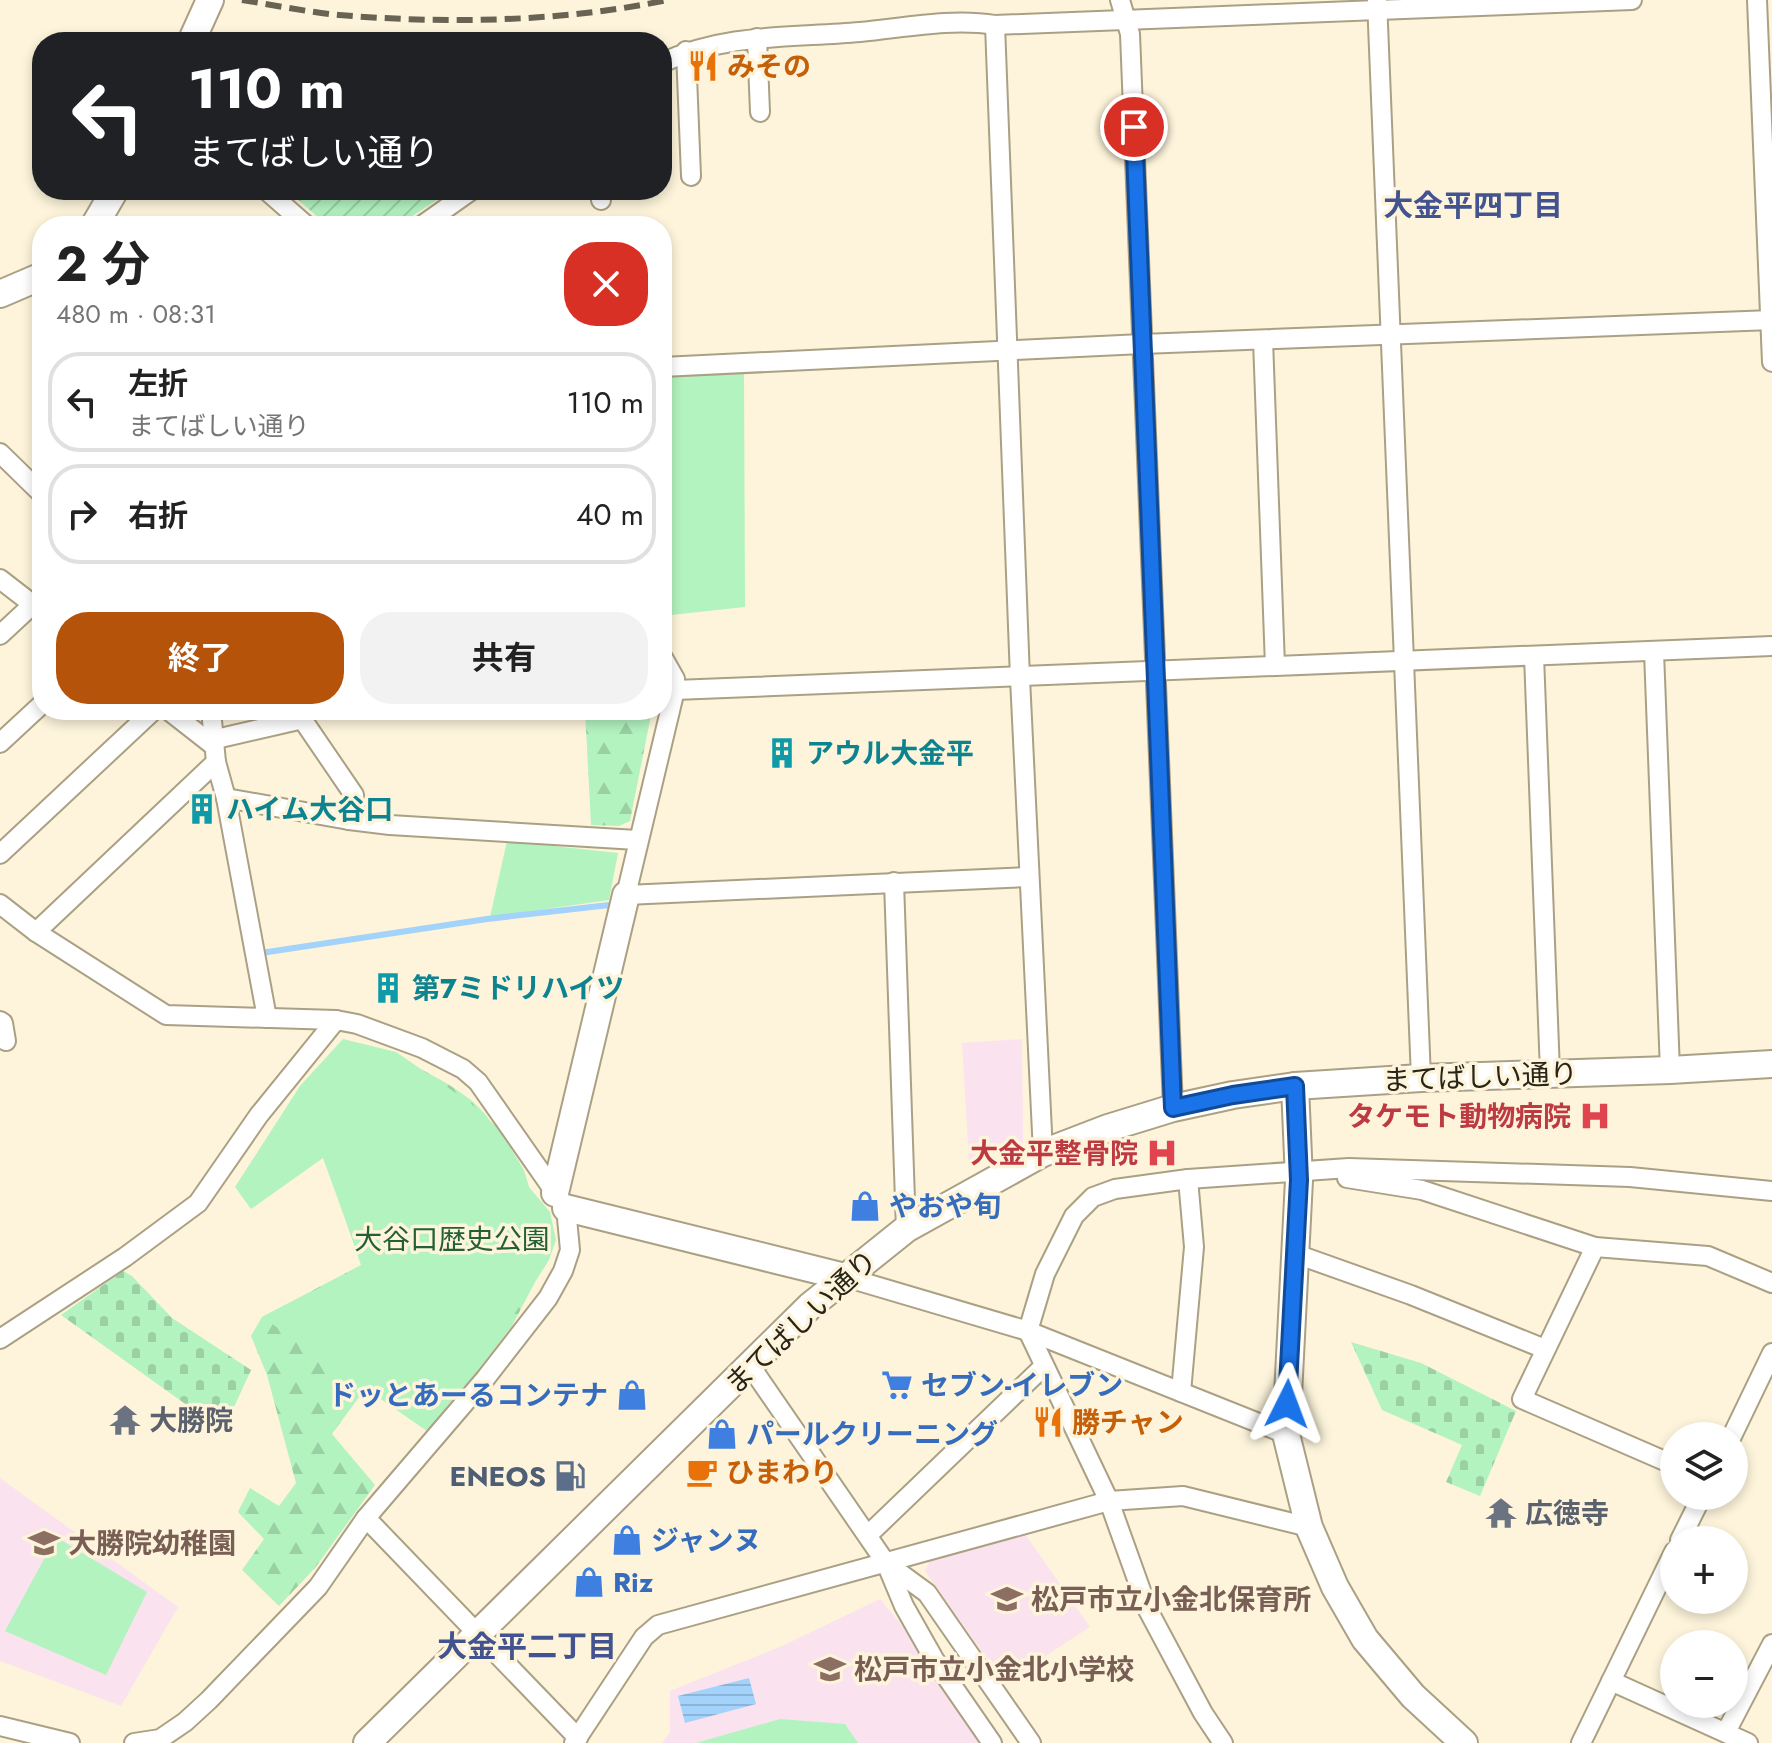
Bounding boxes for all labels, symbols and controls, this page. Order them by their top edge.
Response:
place label: みその [727,46,811,87]
text: 110 m [188,48,345,129]
restaurant icon: みその [686,49,720,83]
icon: left [56,64,160,168]
pin [1100,93,1168,161]
icon: arrive [1112,105,1156,149]
text: まてばしい通り [188,126,439,178]
district label: 大金平四丁目 [1383,184,1563,227]
text: 2 分 [56,230,150,299]
button: close [564,242,648,326]
text: 480 m · 08:31 [56,295,216,333]
text: 左折 [128,362,188,405]
icon: left [60,380,104,424]
text: 110 m [567,381,644,424]
text: まてばしい通り [128,407,309,445]
icon: right [60,492,104,536]
text: 40 m [576,493,644,536]
text: 右折 [128,494,188,537]
button: 終了 [56,612,344,704]
button: 共有 [360,612,648,704]
place label: アウル大金平 [806,733,974,774]
building icon: アウル大金平 [765,736,799,770]
place label: ハイム大谷口 [226,789,393,830]
building icon: ハイム大谷口 [185,792,219,826]
place label: 第7ミドリハイツ [412,968,624,1009]
building icon: 第7ミドリハイツ [371,971,405,1005]
street label: まてばしい通り [1382,1053,1578,1101]
place label: タケモト動物病院 [1347,1096,1571,1137]
hospital icon: タケモト動物病院 [1578,1099,1612,1133]
place label: 大金平整骨院 [970,1133,1138,1174]
hospital icon: 大金平整骨院 [1145,1136,1179,1170]
place label: やおや旬 [889,1186,1001,1227]
shop icon: やおや旬 [848,1189,882,1223]
park label: 大谷口歴史公園 [354,1219,550,1260]
street label: まてばしい通り [716,1240,886,1404]
position arrow [1245,1362,1329,1446]
place label: セブン-イレブン [921,1365,1123,1406]
supermarket icon: セブン-イレブン [880,1368,914,1402]
place label: ドッとあーるコンテナ [328,1375,608,1416]
shop icon: ドッとあーるコンテナ [615,1378,649,1412]
place label: 大勝院 [149,1400,233,1441]
place label: 勝チャン [1072,1402,1184,1443]
temple icon: 大勝院 [108,1403,142,1437]
restaurant icon: 勝チャン [1031,1405,1065,1439]
place label: パールクリーニング [746,1414,998,1455]
shop icon: パールクリーニング [705,1417,739,1451]
map controls [1660,1422,1748,1718]
button: layers [1660,1422,1748,1510]
place label: ひまわり [726,1452,838,1493]
cafe icon: ひまわり [685,1455,719,1489]
place label: ENEOS [450,1456,546,1497]
fuel station icon: ENEOS [553,1459,587,1493]
place label: 広徳寺 [1525,1493,1609,1534]
temple icon: 広徳寺 [1484,1496,1518,1530]
place label: ジャンヌ [651,1520,762,1561]
place label: 大勝院幼稚園 [68,1523,236,1564]
shop icon: ジャンヌ [610,1523,644,1557]
school or university icon: 大勝院幼稚園 [27,1526,61,1560]
button: + [1660,1526,1748,1614]
place label: Riz [613,1562,654,1603]
shop icon: Riz [572,1565,606,1599]
place label: 松戸市立小金北保育所 [1031,1579,1311,1620]
school or university icon: 松戸市立小金北保育所 [990,1582,1024,1616]
district label: 大金平二丁目 [437,1625,617,1668]
button: − [1660,1630,1748,1718]
place label: 松戸市立小金北小学校 [854,1649,1134,1690]
school or university icon: 松戸市立小金北小学校 [813,1652,847,1686]

